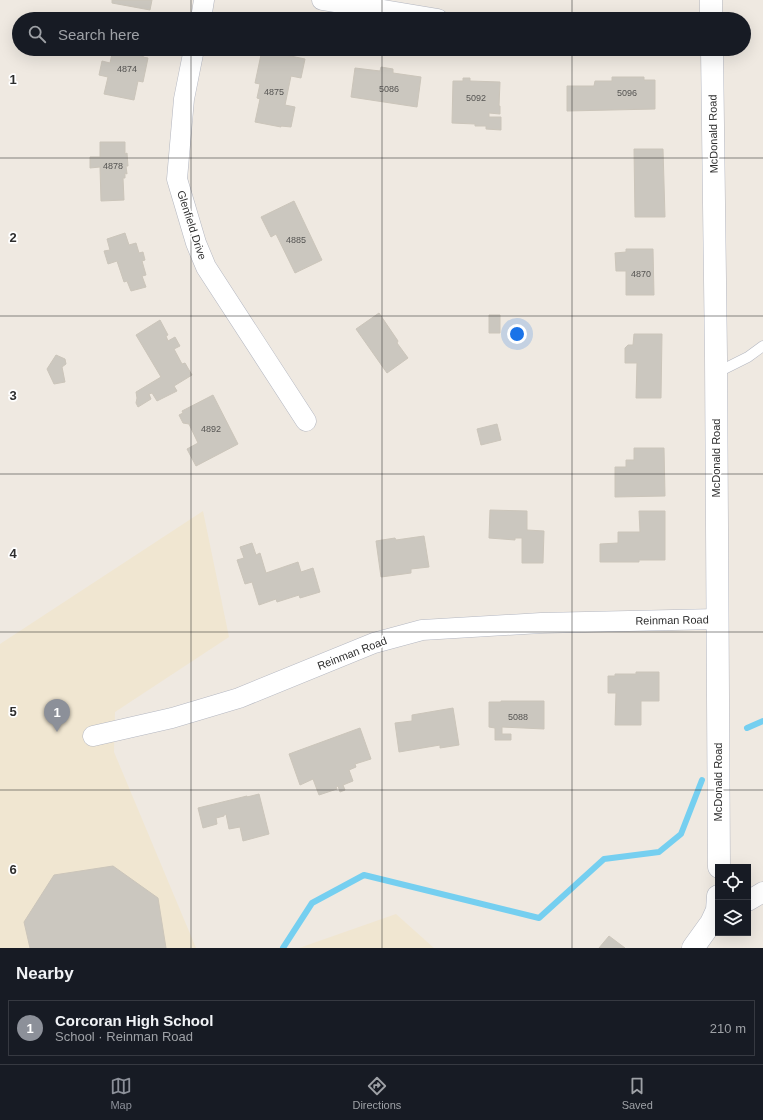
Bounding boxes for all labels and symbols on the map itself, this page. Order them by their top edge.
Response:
house number: 4874 [117,64,137,74]
text: 1 [9,72,17,87]
house number: 5086 [379,84,399,94]
house number: 4875 [264,87,284,97]
house number: 5096 [617,88,637,98]
house number: 5092 [466,93,486,103]
street label: McDonald Road [706,94,720,174]
house number: 4878 [103,161,123,171]
street label: Glenfield Drive [175,189,209,261]
text: 2 [9,230,17,245]
house number: 4885 [286,235,306,245]
house number: 4870 [631,269,651,279]
your location [507,324,527,344]
text: 3 [9,388,17,403]
street label: McDonald Road [710,419,722,497]
house number: 4892 [201,424,221,434]
text: 4 [9,546,17,561]
street label: Reinman Road [635,613,709,627]
street label: Reinman Road [316,634,388,672]
pin: 1 [44,699,70,732]
text: 5 [9,704,17,719]
house number: 5088 [508,712,528,722]
street label: McDonald Road [712,743,724,821]
text: 6 [9,862,17,877]

